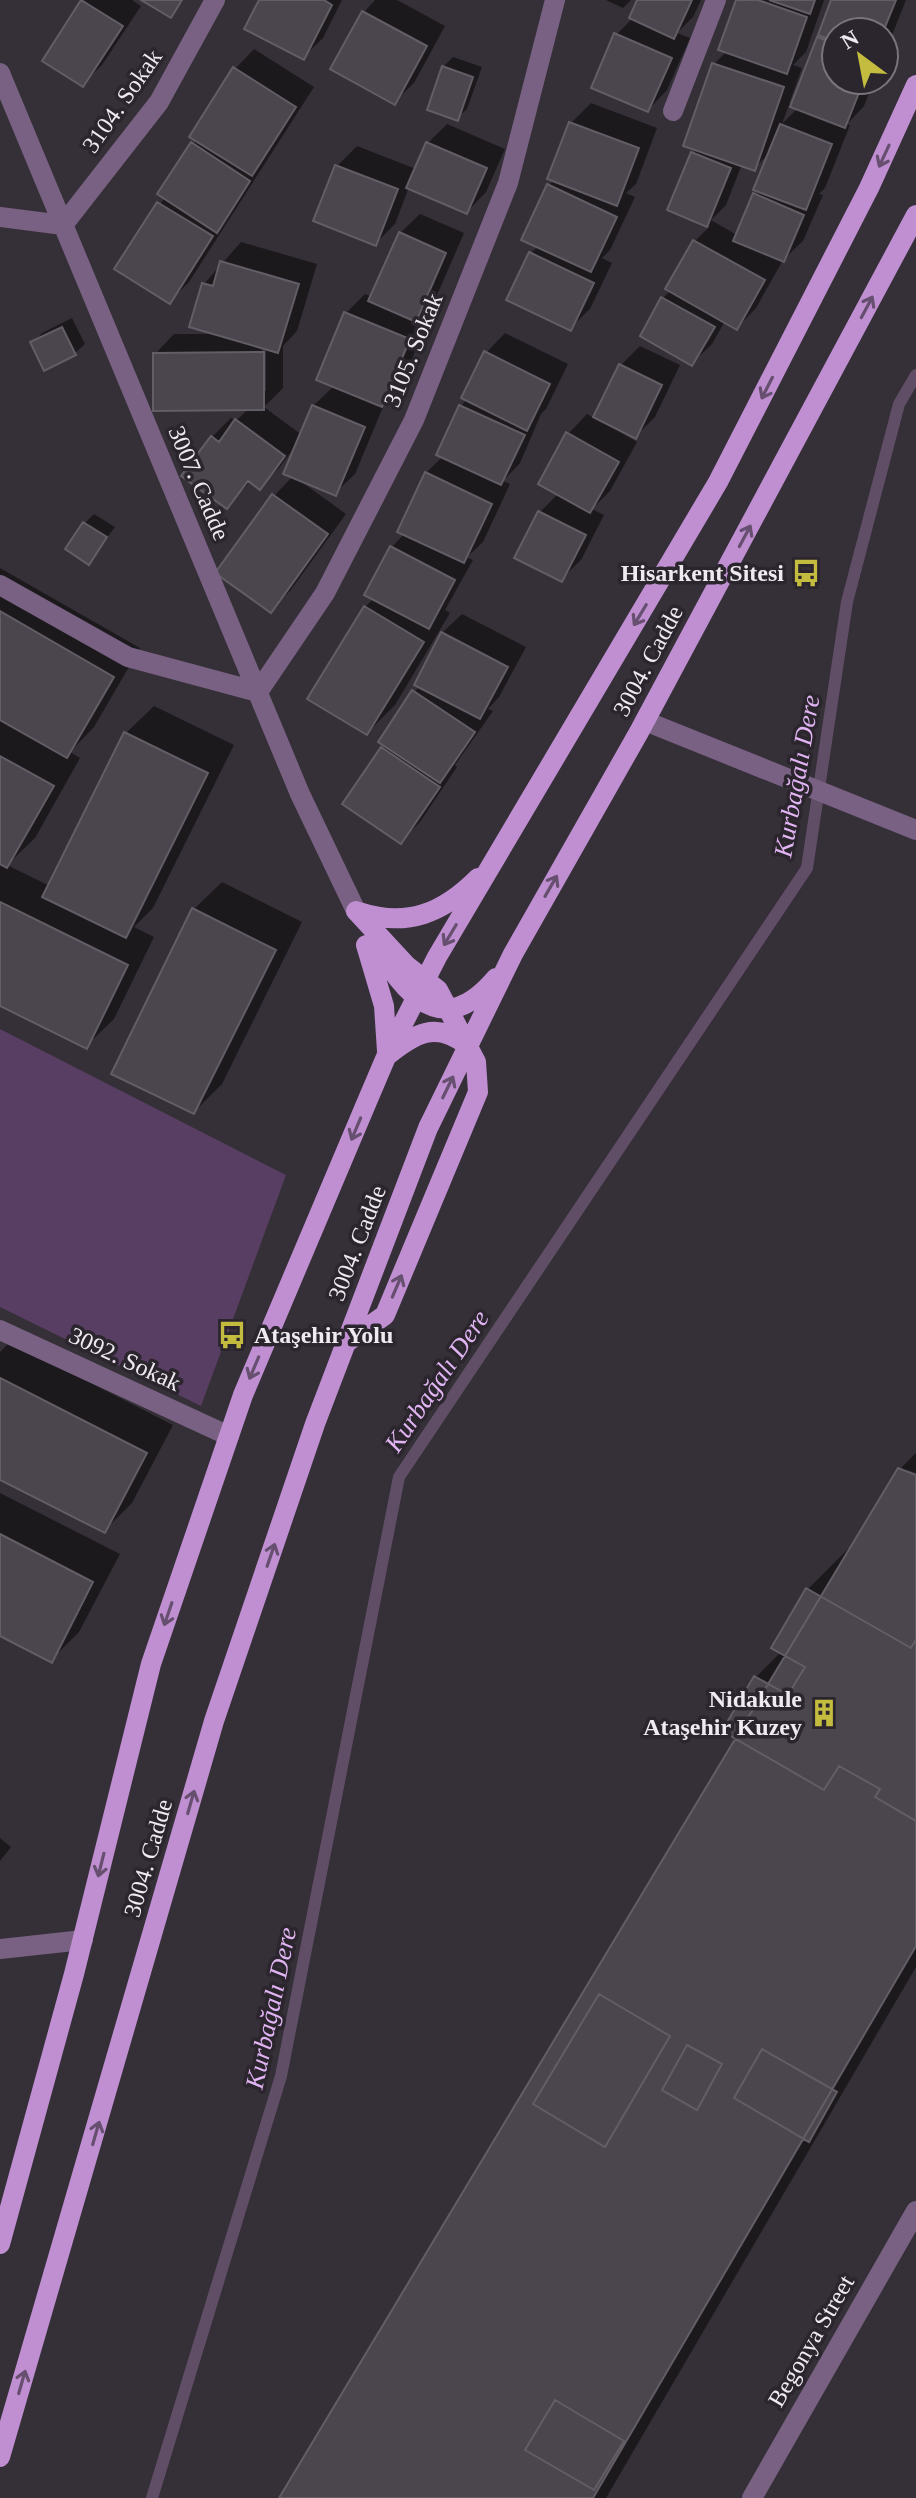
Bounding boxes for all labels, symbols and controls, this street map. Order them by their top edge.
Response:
north arrow [820,16,900,96]
text: N [836,25,863,54]
street label: 3104. Sokak [77,44,167,158]
one-way arrow [875,143,890,167]
street label: 3105. Sokak [378,289,448,411]
one-way arrow [860,296,876,319]
one-way arrow [758,375,774,399]
street label: 3007. Cadde [163,422,235,544]
one-way arrow [738,525,753,549]
bus stop icon: Hisarkent Sitesi [791,558,821,588]
place label: Hisarkent Sitesi [621,560,784,586]
street label: 3004. Cadde [608,601,688,721]
one-way arrow [632,603,648,626]
water label: Kurbağalı Dere [768,693,826,860]
one-way arrow [544,875,559,899]
one-way arrow [442,923,458,946]
one-way arrow [441,1076,456,1100]
one-way arrow [347,1116,362,1141]
street label: 3004. Cadde [323,1182,391,1304]
one-way arrow [390,1274,405,1299]
water label: Kurbağalı Dere [378,1305,495,1458]
bus stop icon: Ataşehir Yolu [217,1320,247,1350]
street label: 3092. Sokak [65,1322,185,1396]
place label: Ataşehir Yolu [254,1322,393,1348]
one-way arrow [246,1355,261,1380]
one-way arrow [264,1543,279,1568]
one-way arrow [160,1601,175,1626]
place label: Nidakule Ataşehir Kuzey [643,1686,802,1740]
building icon: Nidakule Ataşehir Kuzey [809,1698,839,1728]
one-way arrow [184,1790,199,1816]
street label: 3004. Cadde [119,1796,177,1920]
one-way arrow [93,1851,108,1877]
water label: Kurbağalı Dere [240,1925,302,2092]
one-way arrow [89,2120,104,2146]
street label: Begonya Street [763,2270,859,2411]
one-way arrow [15,2370,30,2396]

